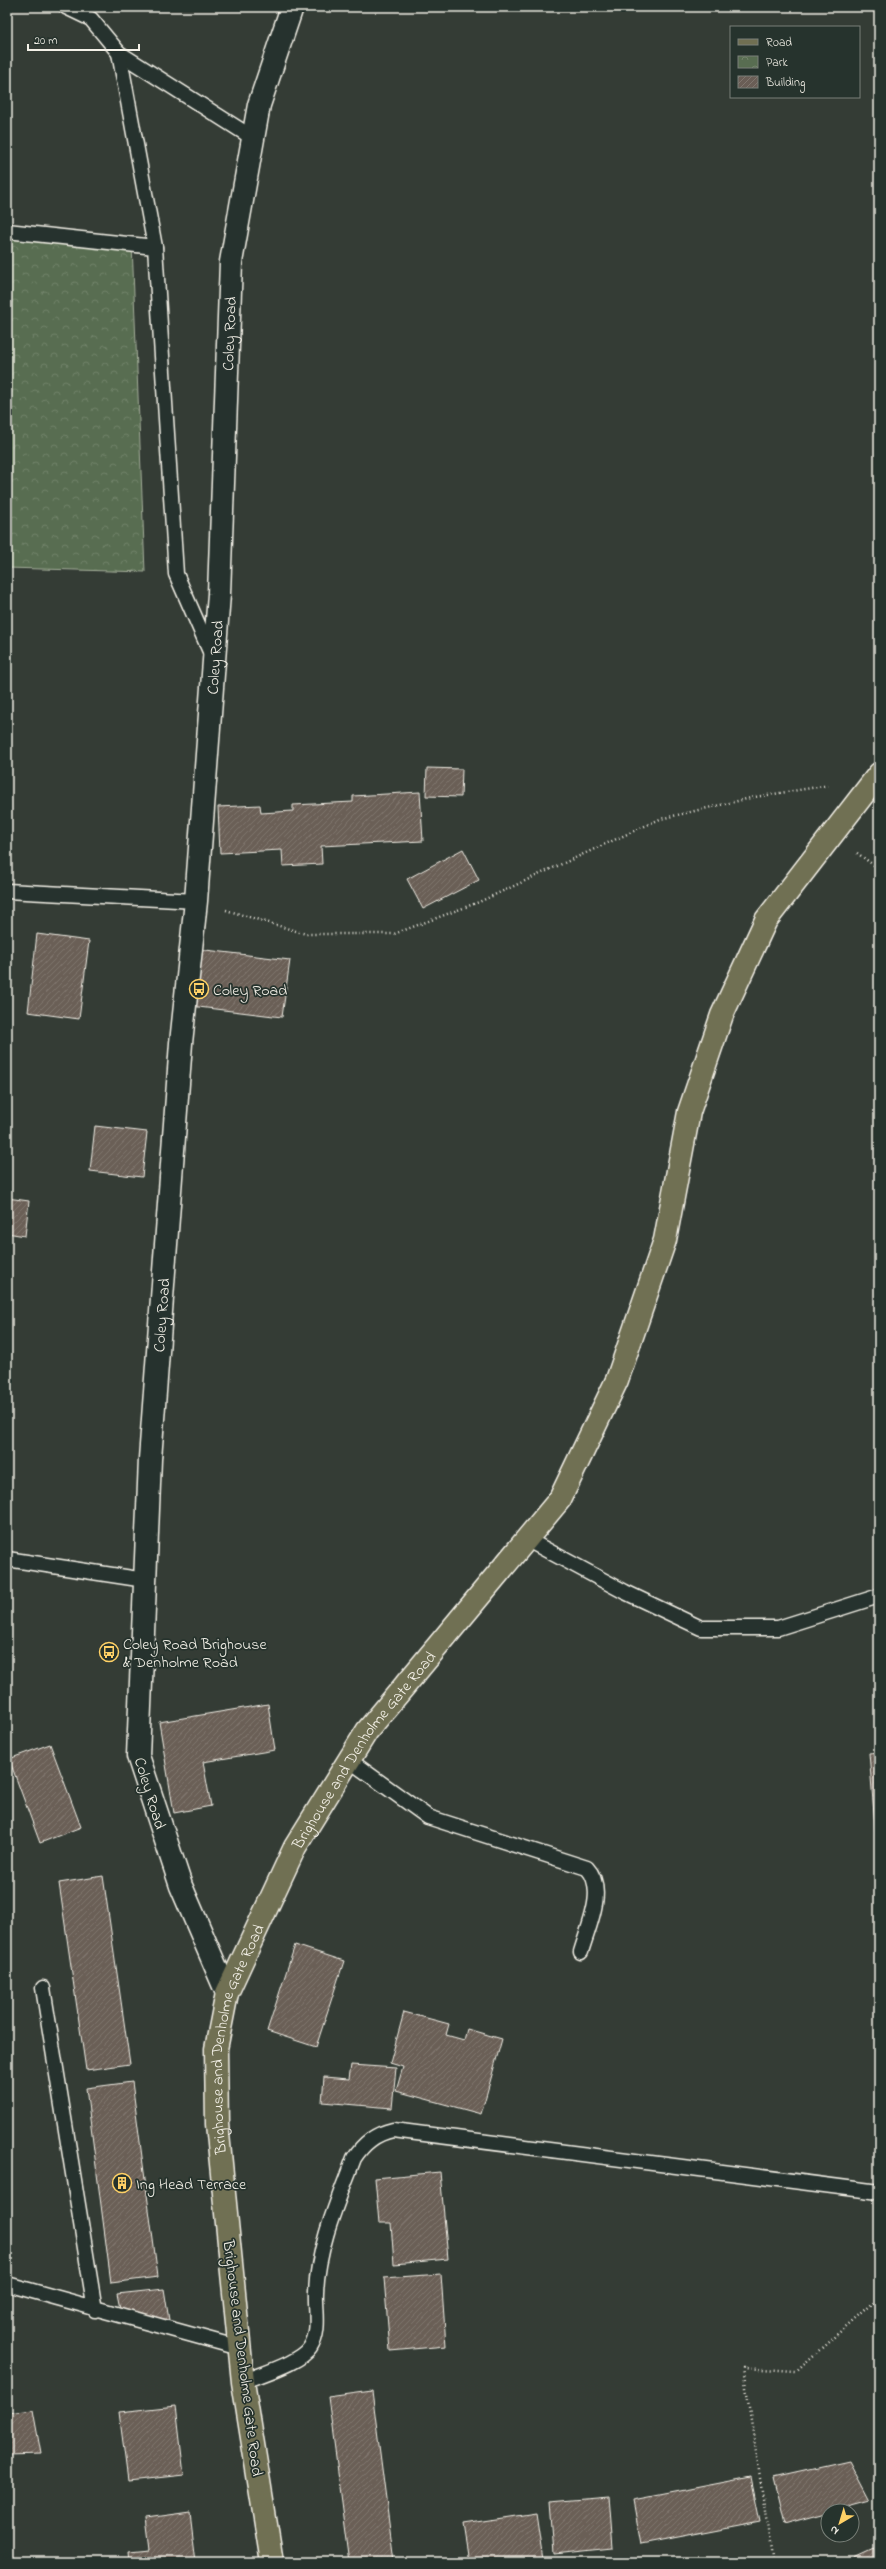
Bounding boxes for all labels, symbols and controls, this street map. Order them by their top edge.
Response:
scale bar [28,26,139,52]
legend [730,26,860,98]
text: 20 m [34,32,57,50]
text: Road [766,34,792,52]
text: Park [766,54,788,72]
text: Building [765,74,805,93]
street label: Coley Road [217,296,244,371]
street label: Coley Road [202,619,231,695]
bus stop icon: Coley Road [188,978,210,1000]
place label: Coley Road [213,979,287,1003]
street label: Coley Road [148,1277,177,1353]
place label: Coley Road Brighouse & Denholme Road [123,1633,268,1675]
bus stop icon: Coley Road Brighouse & Denholme Road [98,1641,120,1663]
street label: Brighouse and Denholme Gate Road [286,1646,443,1855]
street label: Coley Road [127,1755,171,1833]
street label: Brighouse and Denholme Gate Road [206,1921,271,2156]
building icon: Ing Head Terrace [111,2172,133,2194]
place label: Ing Head Terrace [136,2173,247,2197]
street label: Brighouse and Denholme Gate Road [216,2238,268,2478]
north arrow [820,2503,860,2543]
text: N [827,2521,842,2539]

